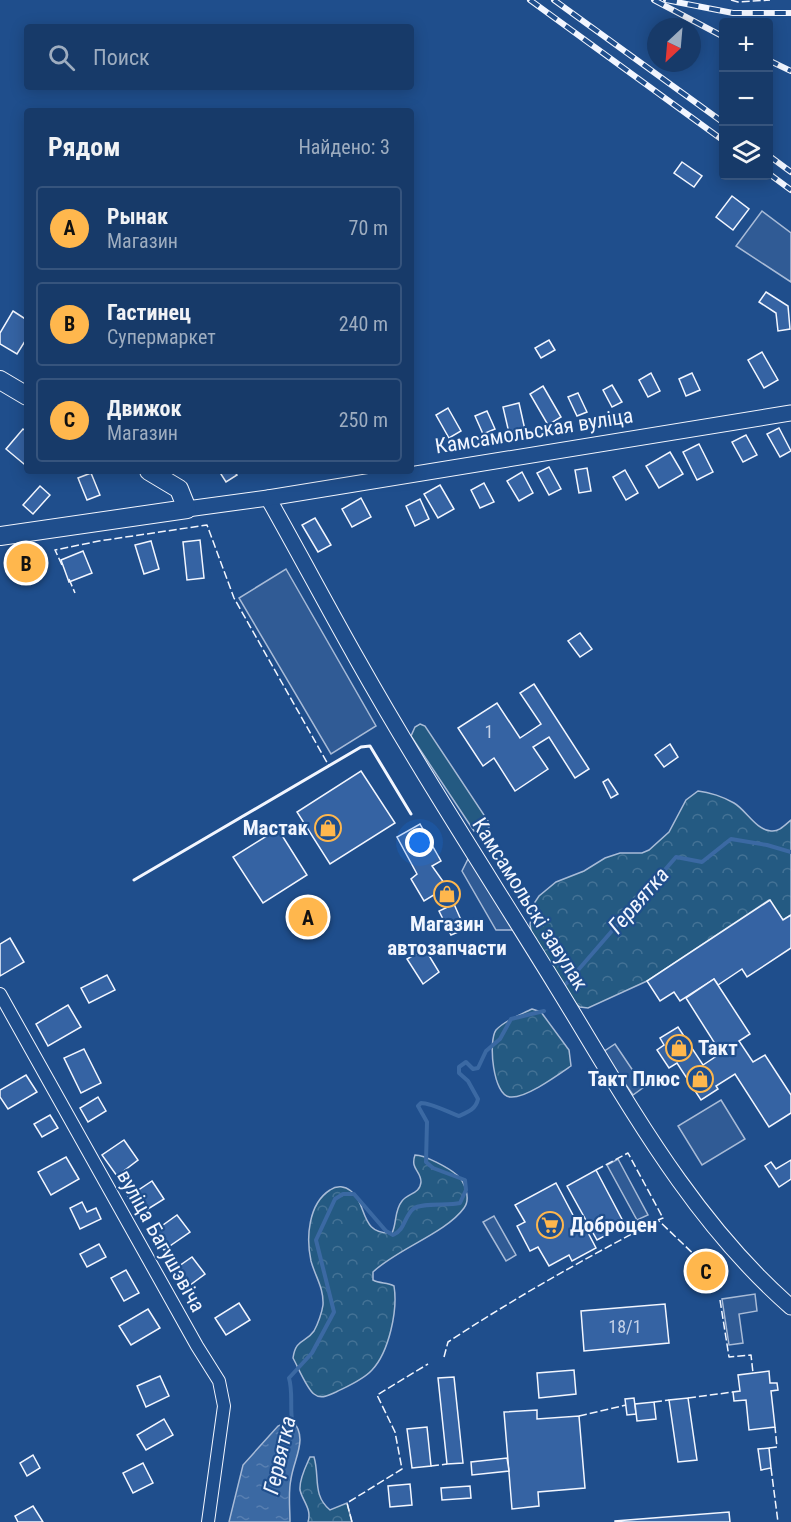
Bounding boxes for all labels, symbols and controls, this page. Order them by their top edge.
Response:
north arrow [647,18,701,72]
map controls [719,18,773,180]
button: + [719,18,773,72]
search box [24,24,414,90]
icon: search [45,41,78,74]
text: Поиск [93,45,150,70]
button: − [719,72,773,126]
button: layers [719,126,773,180]
text: Рядом [48,132,120,162]
text: Найдено: 3 [298,135,390,159]
text: Рынак [107,204,168,229]
text: A [64,216,75,240]
text: 70 m [349,216,388,240]
text: Магазин [107,229,178,253]
text: Гастинец [107,300,191,325]
text: B [64,312,75,336]
text: 240 m [339,312,388,336]
text: Супермаркет [107,325,216,349]
text: Движок [107,396,182,421]
street label: Камсамольская вуліца [433,403,635,459]
text: C [64,408,75,432]
text: 250 m [339,408,388,432]
text: Магазин [107,421,178,445]
pin: B [6,540,46,586]
house number: 1 [485,721,493,742]
shop icon: Мастак [313,813,343,843]
street label: Камсамольскі завулак [467,814,593,994]
place label: Мастак [243,816,308,840]
your location [405,828,434,857]
water label: Гервятка [603,862,674,939]
shop icon: Магазин автозапчасти [432,879,462,909]
pin: A [288,894,328,940]
place label: Магазин автозапчасти [387,912,507,960]
shop icon: Такт [664,1033,694,1063]
place label: Такт [698,1036,738,1060]
shop icon: Такт Плюс [685,1064,715,1094]
place label: Такт Плюс [588,1067,680,1091]
street label: вуліца Багушэвіча [112,1166,210,1316]
supermarket icon: Доброцен [535,1210,565,1240]
place label: Доброцен [570,1213,657,1237]
pin: C [686,1248,726,1294]
house number: 18/1 [608,1316,642,1337]
water label: Гервятка [258,1414,301,1497]

